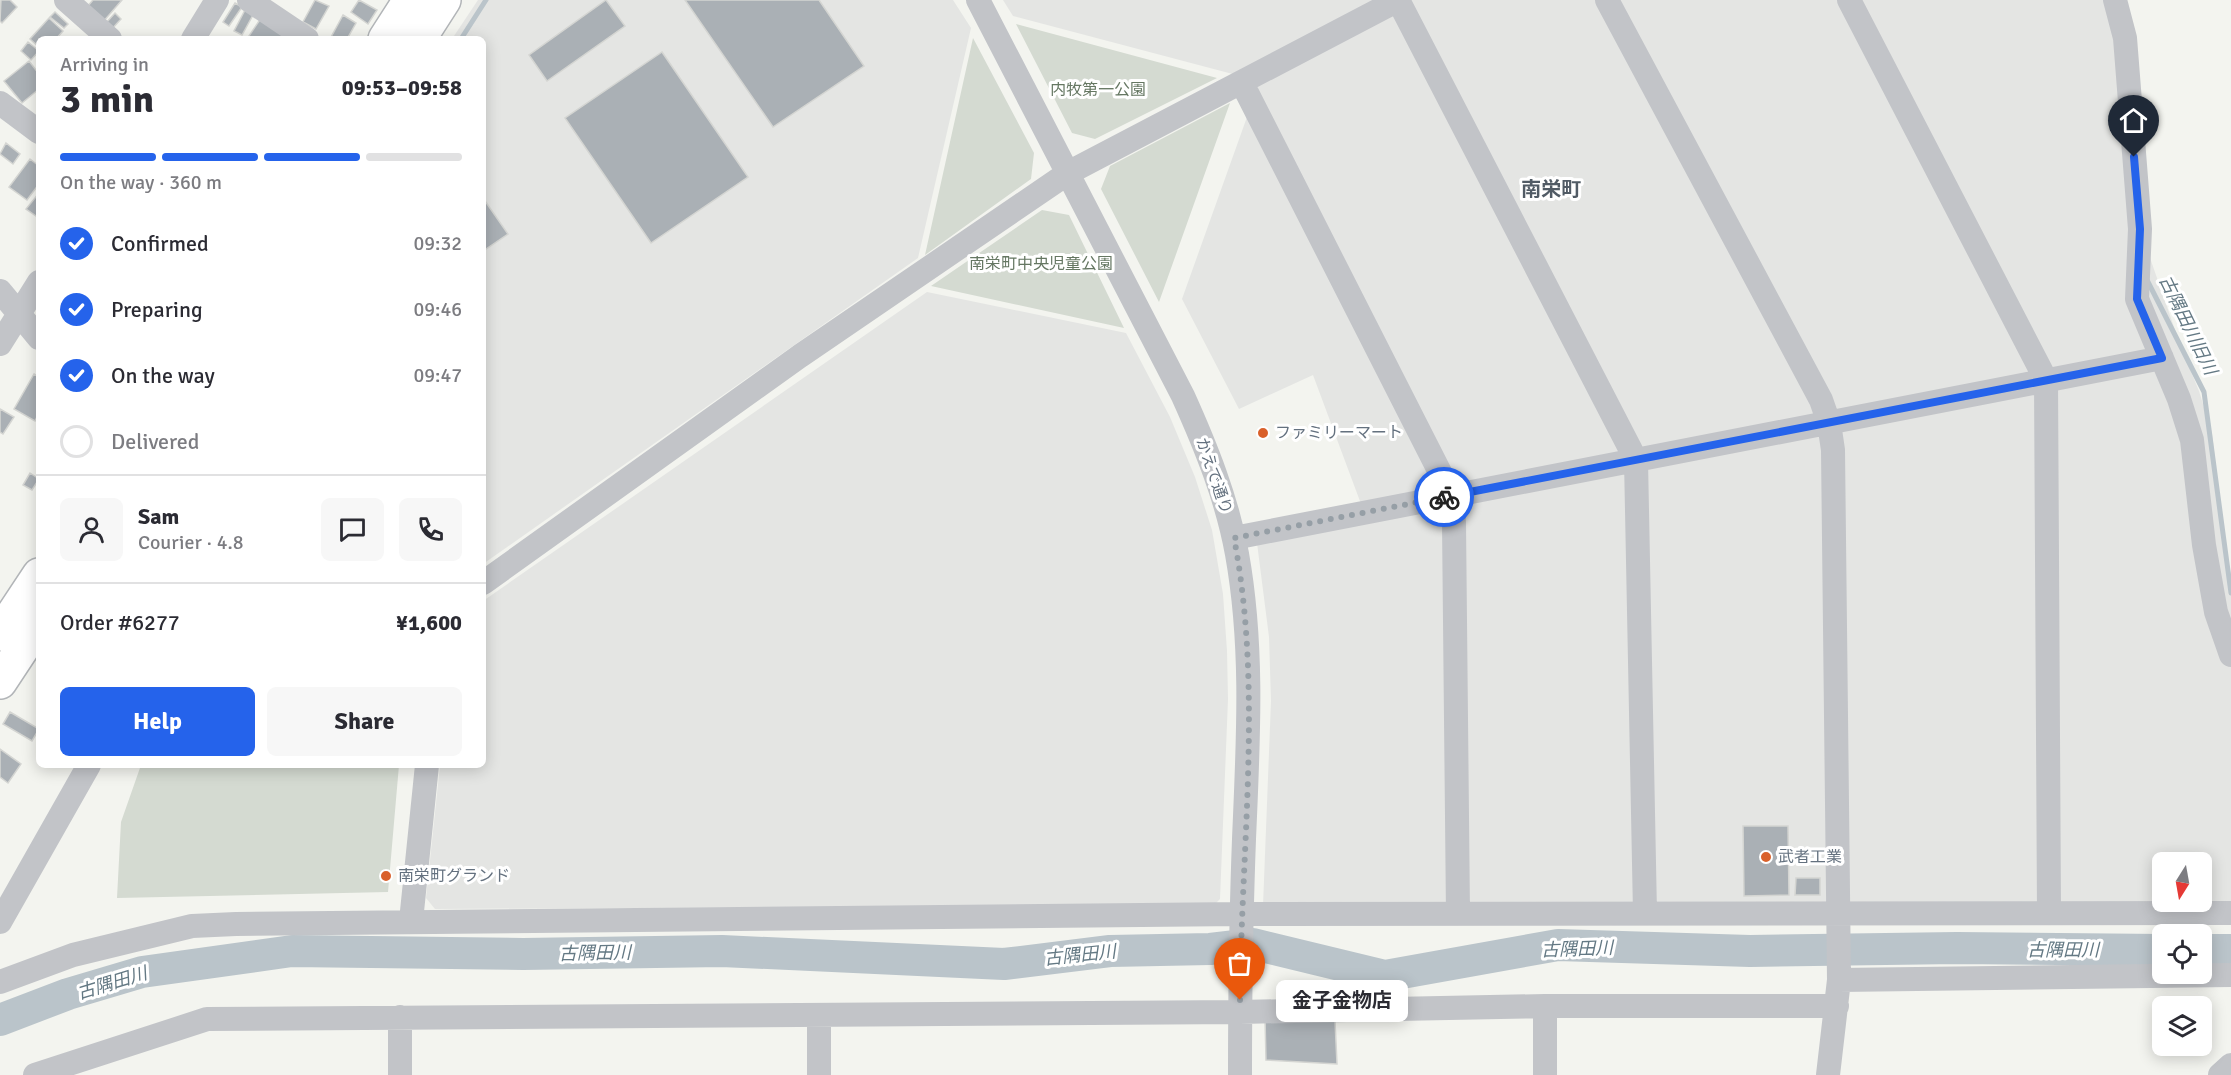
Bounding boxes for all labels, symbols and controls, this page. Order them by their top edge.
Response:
text: Arriving in [60,52,149,77]
text: 09:53–09:58 [342,74,462,101]
text: 3 min [60,75,154,123]
park label: 内牧第一公園 [1050,80,1146,100]
pin [2108,95,2159,157]
icon: home [2117,104,2150,137]
text: On the way · 360 m [60,170,222,195]
district label: 南栄町 [1521,177,1581,202]
icon: check [60,227,93,260]
text: Confirmed [111,230,209,257]
text: 09:32 [413,231,462,256]
park label: 南栄町中央児童公園 [969,254,1113,274]
water label: 古隅田川旧川 [2154,272,2222,380]
icon: check [60,293,93,326]
text: Preparing [111,296,203,323]
text: 09:46 [413,297,462,322]
icon: check [60,359,93,392]
text: On the way [111,362,215,389]
text: 09:47 [413,363,462,388]
place label: ファミリーマート [1275,423,1403,443]
marker: ファミリーマート [1256,426,1270,440]
text: Delivered [111,428,199,455]
street label: かえで通り [1192,435,1236,517]
courier [1414,467,1474,527]
icon: bike [1428,481,1461,514]
button: person [60,498,123,561]
button: chat [321,498,384,561]
button: phone [399,498,462,561]
text: Sam [138,503,179,530]
text: Courier · 4.8 [138,530,244,555]
text: Order #6277 [60,609,180,636]
text: ¥1,600 [396,609,462,636]
button: Help [60,687,255,756]
button: Share [267,687,462,756]
place label: 武者工業 [1778,847,1842,867]
marker: 武者工業 [1759,850,1773,864]
north arrow [2152,852,2212,912]
map controls [2152,852,2212,1056]
place label: 南栄町グランド [398,866,510,886]
marker: 南栄町グランド [379,869,393,883]
button: locate [2152,924,2212,984]
water label: 古隅田川 [1541,937,1615,961]
pin [1214,938,1265,1000]
water label: 古隅田川 [2027,939,2101,961]
water label: 古隅田川 [1043,940,1119,970]
water label: 古隅田川 [559,941,633,965]
icon: bag [1223,947,1256,980]
water label: 古隅田川 [74,961,152,1004]
callout: 金子金物店 [1276,979,1408,1021]
text: 金子金物店 [1292,988,1392,1013]
button: layers [2152,996,2212,1056]

